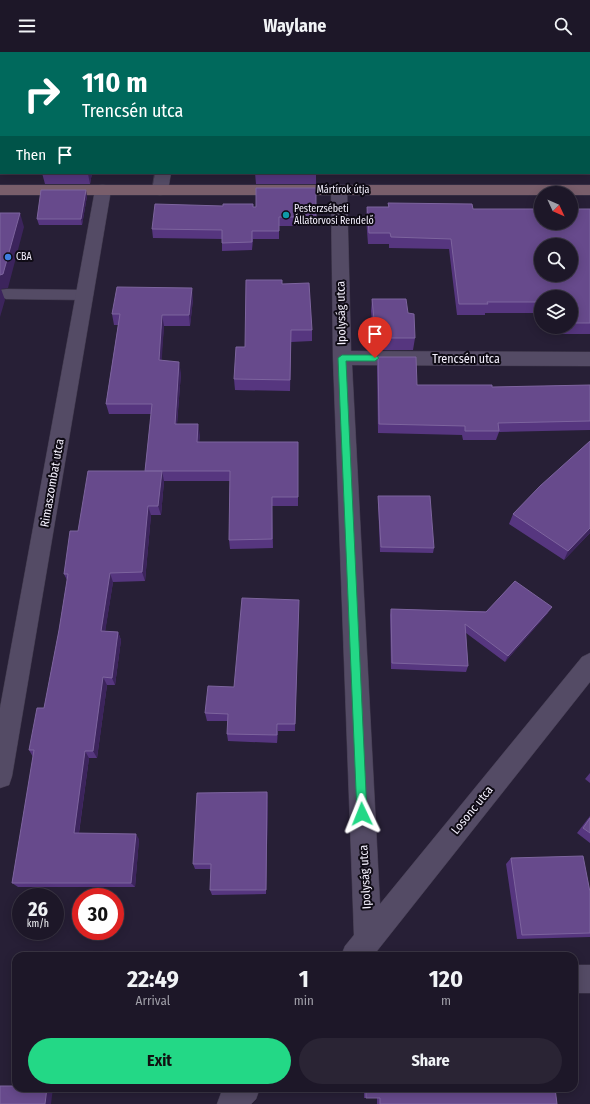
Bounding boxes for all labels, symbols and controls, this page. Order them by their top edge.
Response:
icon: menu [16,15,38,37]
text: Waylane [264,15,326,37]
icon: search [552,15,574,37]
text: 110 m [82,66,148,99]
icon: right [16,68,68,120]
text: Trencsén utca [82,100,183,122]
icon: arrive [54,144,76,166]
text: Then [16,146,46,164]
street label: Mártírok útja [317,183,369,196]
north arrow [534,186,578,230]
map controls [534,186,578,334]
place label: Pesterzsébeti Állatorvosi Rendelő [294,203,374,227]
marker: Pesterzsébeti Állatorvosi Rendelő [281,210,291,220]
button: search [534,238,578,282]
place label: CBA [16,251,33,263]
marker: CBA [3,252,13,262]
street label: Ipolyság utca [333,281,349,345]
button: layers [534,290,578,334]
pin [358,317,392,358]
icon: arrive [364,323,386,345]
street label: Trencsén utca [432,352,500,366]
street label: Rimaszombat utca [37,437,67,528]
street label: Losonc utca [448,783,496,837]
position arrow [341,793,383,835]
street label: Ipolyság utca [356,844,374,909]
speed limit sign: 30 [72,888,124,940]
text: 26 [28,897,48,921]
text: km/h [27,918,49,930]
text: 22:49 [127,965,179,993]
text: 1 [299,965,309,993]
text: 120 [429,965,463,993]
text: Arrival [136,993,170,1008]
text: min [294,993,314,1008]
text: m [441,993,451,1008]
button: Exit [28,1038,291,1084]
button: Share [299,1038,562,1084]

